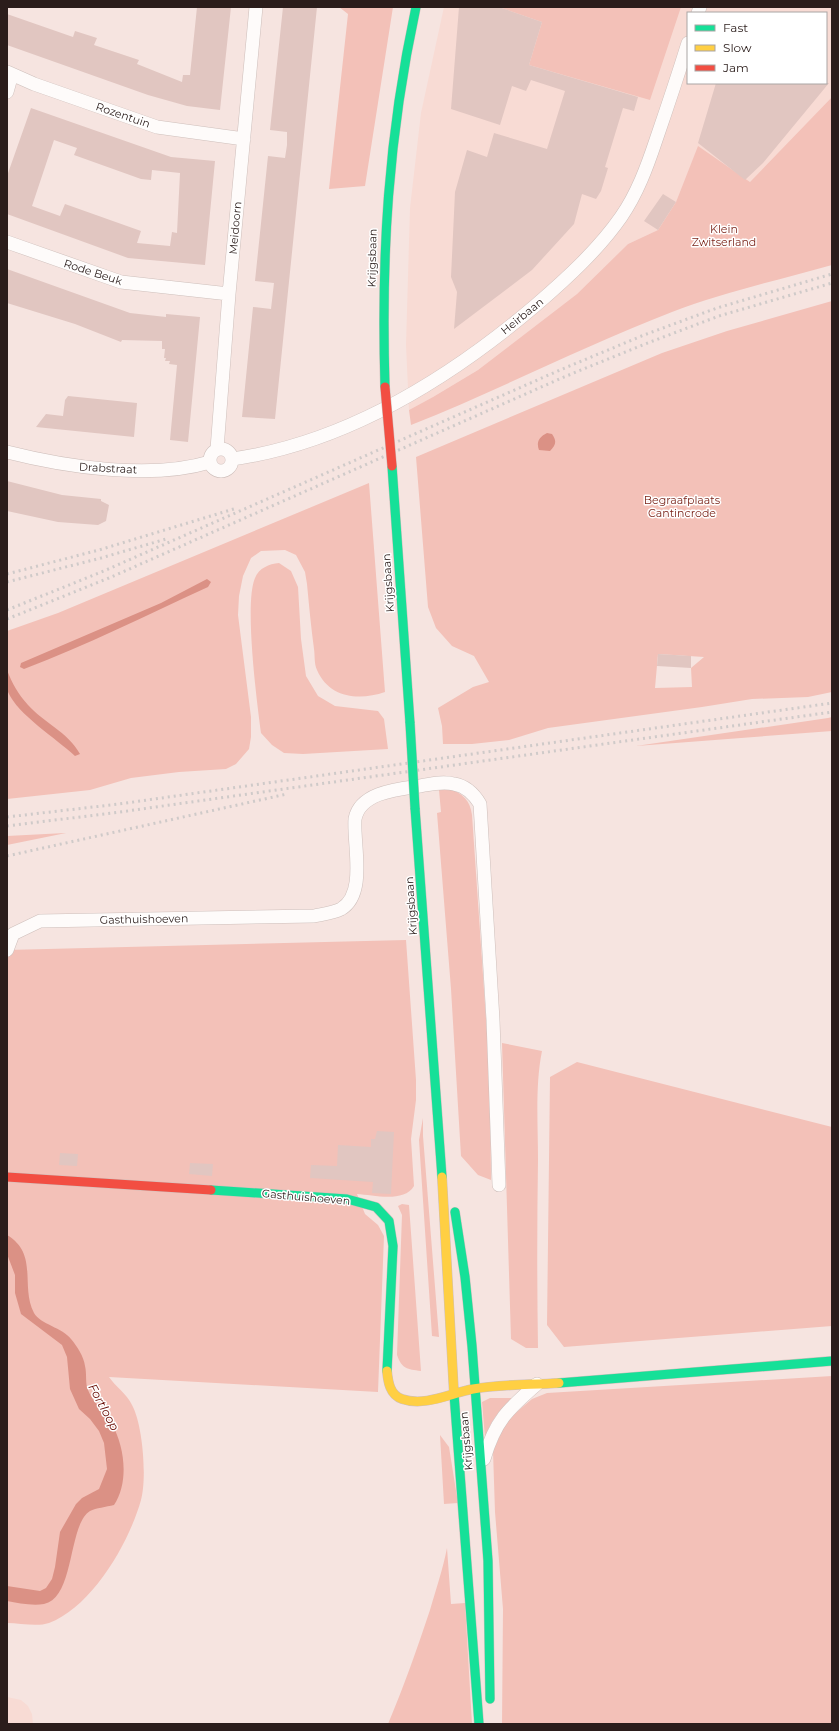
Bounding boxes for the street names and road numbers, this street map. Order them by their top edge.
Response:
street label: Rozentuin [94,99,152,131]
street label: Meidoorn [226,201,244,255]
street label: Krijgsbaan [364,229,380,287]
street label: Rode Beuk [62,256,124,288]
street label: Heirbaan [498,295,546,337]
street label: Drabstraat [79,459,138,477]
street label: Krijgsbaan [379,553,397,613]
street label: Krijgsbaan [402,876,420,936]
street label: Gasthuishoeven [100,911,188,927]
street label: Gasthuishoeven [261,1186,351,1208]
street label: Krijgsbaan [456,1411,476,1471]

